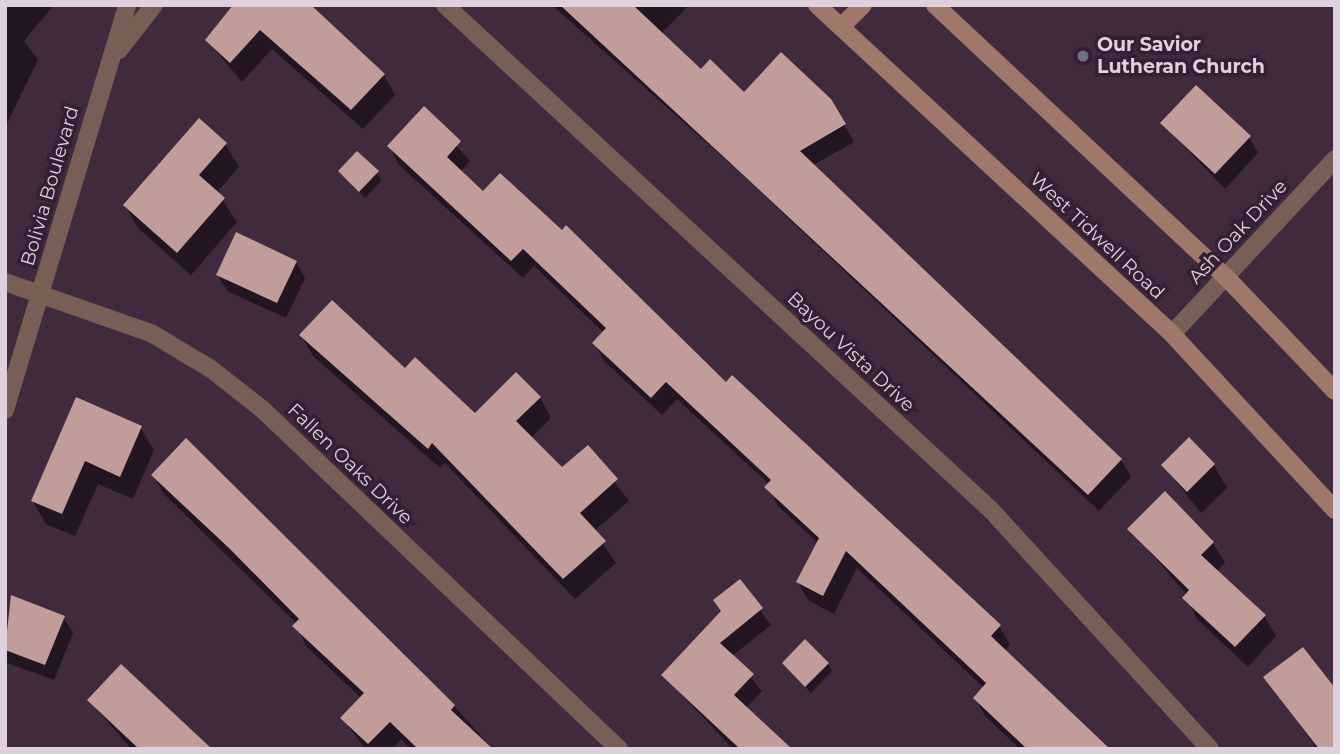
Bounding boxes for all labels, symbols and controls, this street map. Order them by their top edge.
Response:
place label: Our Savior Lutheran Church [1097,34,1265,78]
marker: Our Savior Lutheran Church [1075,48,1091,64]
street label: Bolivia Boulevard [16,104,84,268]
street label: West Tidwell Road [1025,168,1169,304]
street label: Ash Oak Drive [1184,175,1292,289]
street label: Bayou Vista Drive [783,287,919,417]
street label: Fallen Oaks Drive [283,399,417,529]

